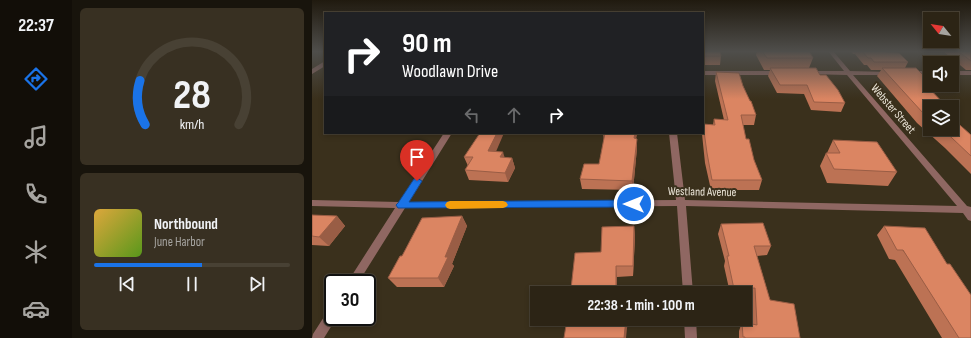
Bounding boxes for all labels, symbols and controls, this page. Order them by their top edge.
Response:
north arrow [923,12,959,48]
map controls [923,12,959,136]
text: 22:37 [18,15,54,36]
text: 90 m [402,27,452,60]
icon: right [336,28,388,80]
button: sound [923,56,959,92]
text: Woodlawn Drive [402,61,498,82]
icon: directions [22,65,50,93]
text: 28 [173,70,211,119]
street label: Webster Street [867,81,919,137]
button: layers [923,100,959,136]
icon: left [461,104,483,126]
icon: ahead [503,104,525,126]
icon: right [545,104,567,126]
text: km/h [180,115,204,132]
icon: music [22,123,50,151]
pin [400,140,434,181]
icon: arrive [406,146,428,168]
icon: phone [22,180,50,208]
position arrow [613,183,655,225]
street label: Westland Avenue [668,184,737,200]
text: Northbound [154,215,218,234]
text: June Harbor [154,234,205,250]
icon: climate [22,238,50,266]
icon: previous [116,273,138,295]
icon: pause [181,273,203,295]
icon: next [246,273,268,295]
speed limit sign: 30 [324,274,376,326]
icon: car [22,295,50,323]
text: 22:38 · 1 min · 100 m [587,296,695,315]

